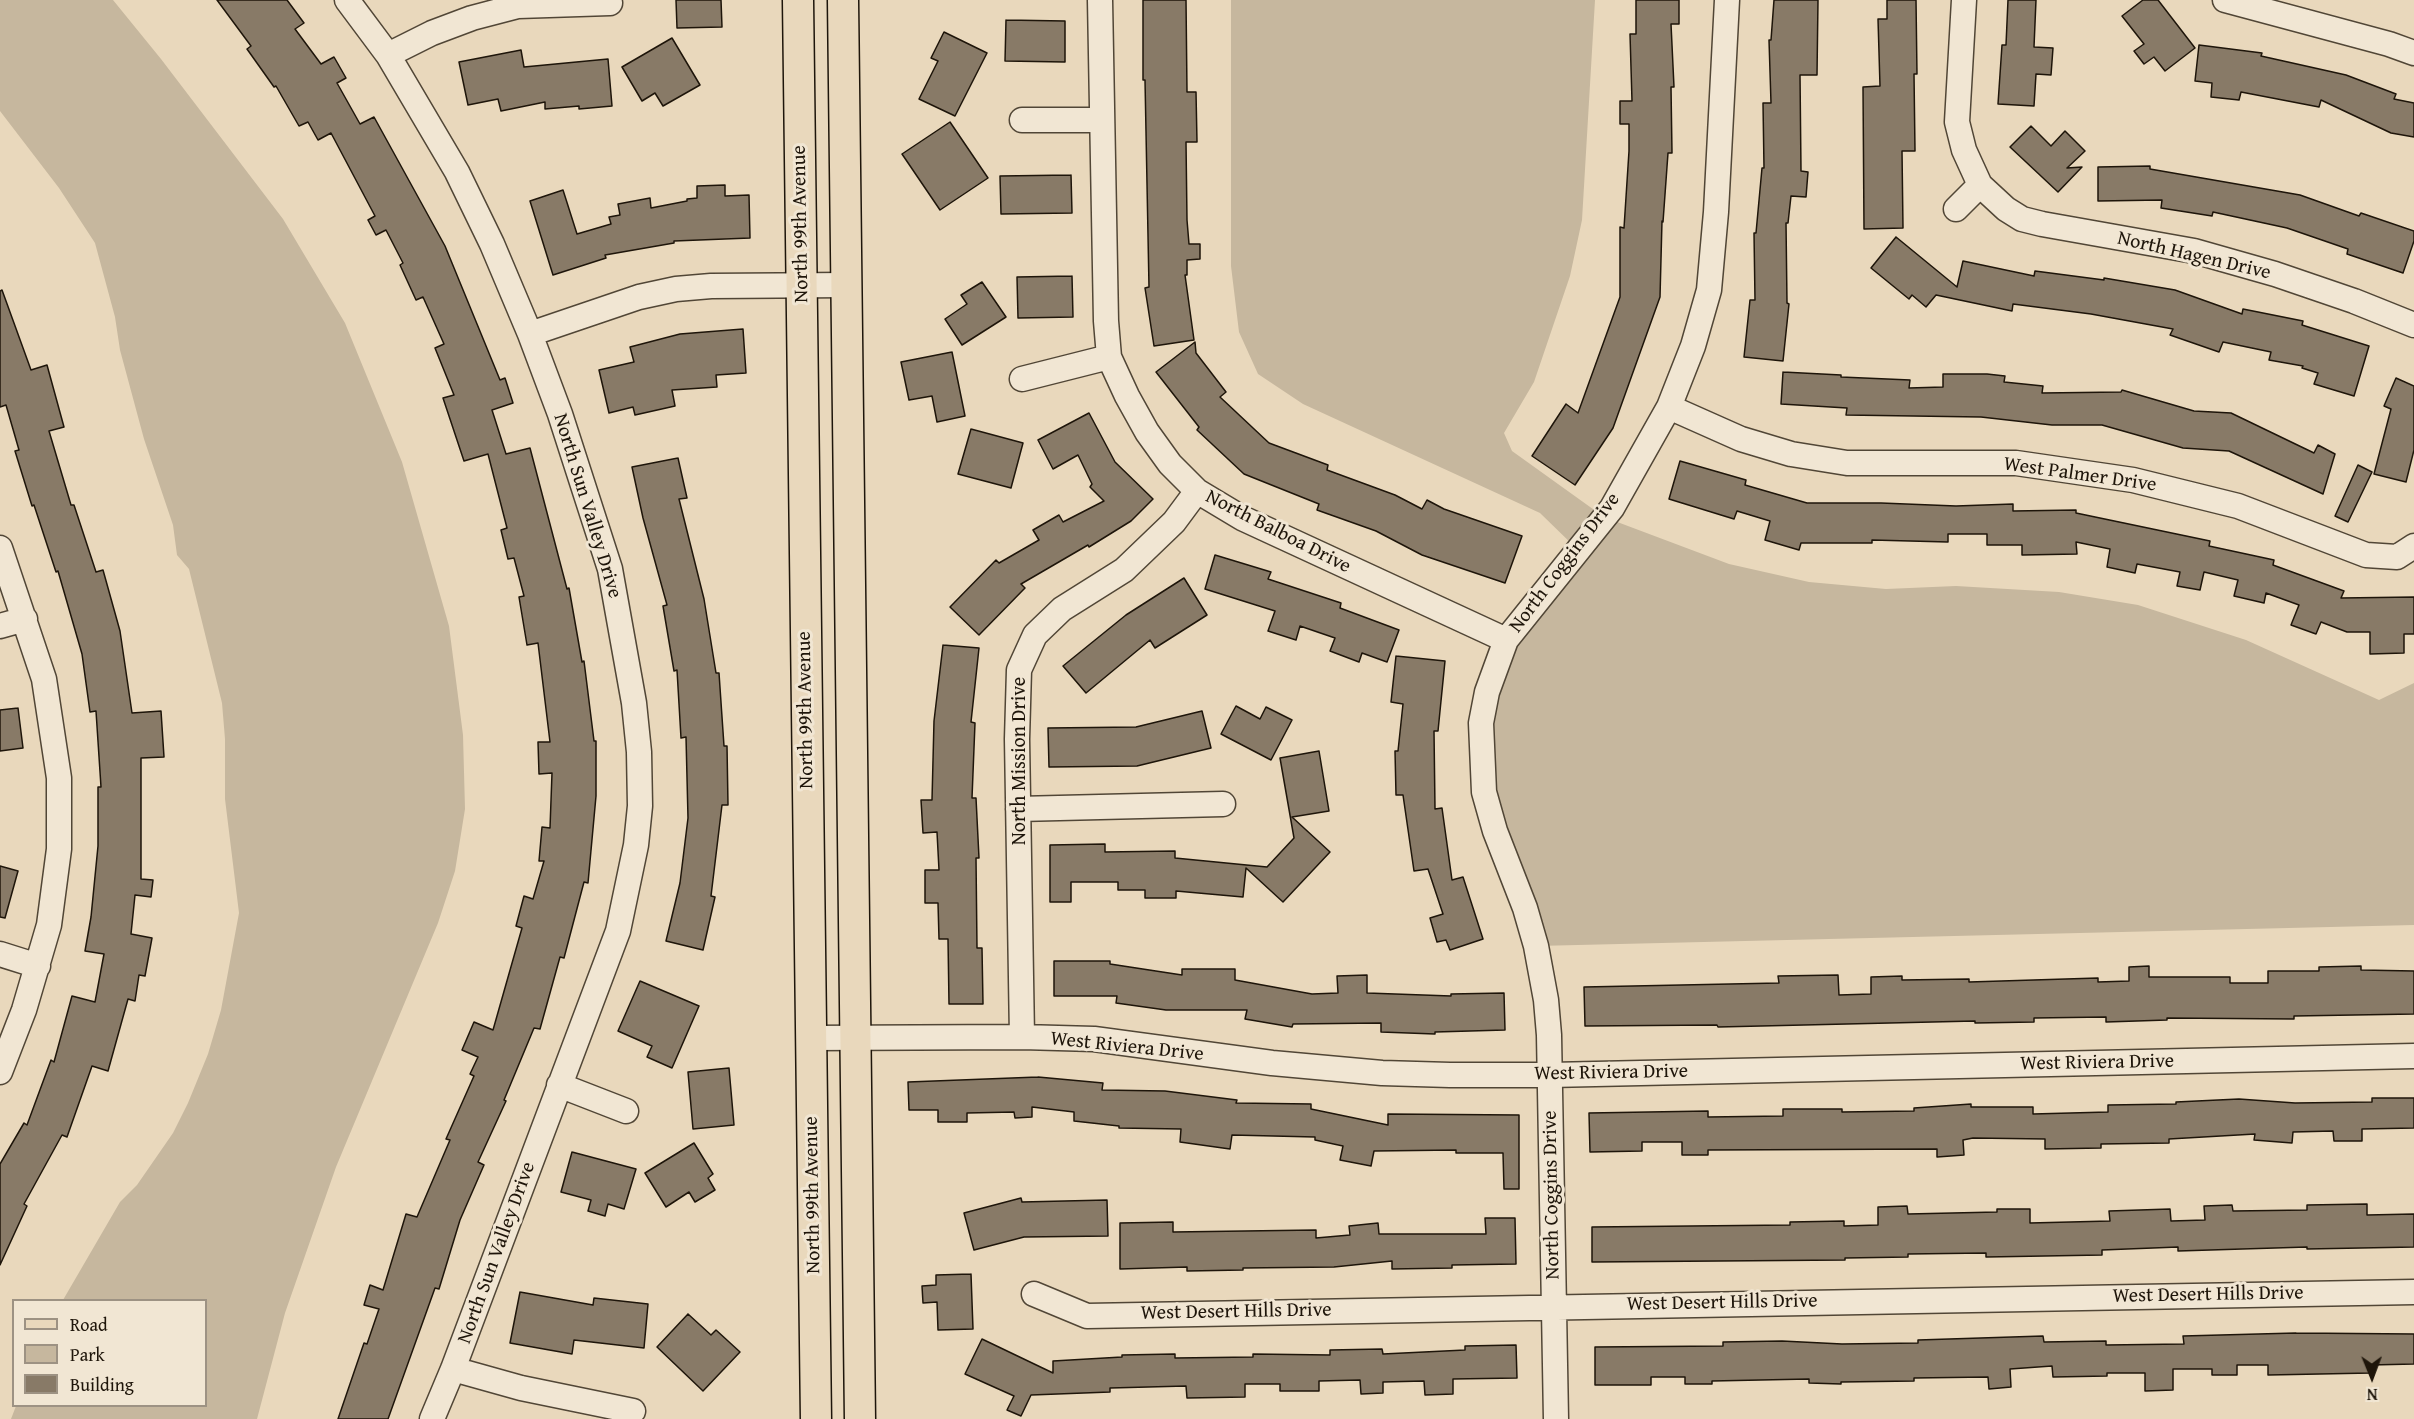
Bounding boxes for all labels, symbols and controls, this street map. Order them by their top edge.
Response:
street label: North 99th Avenue [788,145,814,303]
street label: North Hagen Drive [2115,227,2273,285]
street label: North Sun Valley Drive [548,411,626,601]
street label: West Palmer Drive [2002,452,2158,498]
street label: North Balboa Drive [1201,485,1355,579]
street label: North Coggins Drive [1504,488,1626,638]
street label: North 99th Avenue [793,631,819,789]
street label: North Mission Drive [1008,677,1032,845]
street label: West Riviera Drive [1049,1027,1205,1067]
street label: West Riviera Drive [2020,1050,2174,1076]
street label: West Riviera Drive [1534,1060,1688,1086]
street label: North Coggins Drive [1539,1110,1565,1280]
street label: North 99th Avenue [800,1116,826,1274]
street label: North Sun Valley Drive [453,1159,541,1347]
street label: West Desert Hills Drive [2112,1281,2304,1309]
street label: West Desert Hills Drive [1626,1289,1818,1317]
street label: West Desert Hills Drive [1140,1298,1332,1326]
legend [12,1299,207,1407]
text: Road [70,1311,108,1338]
text: Park [70,1341,105,1368]
north arrow [2342,1347,2402,1407]
text: Building [70,1371,134,1398]
text: N [2367,1383,2378,1407]

